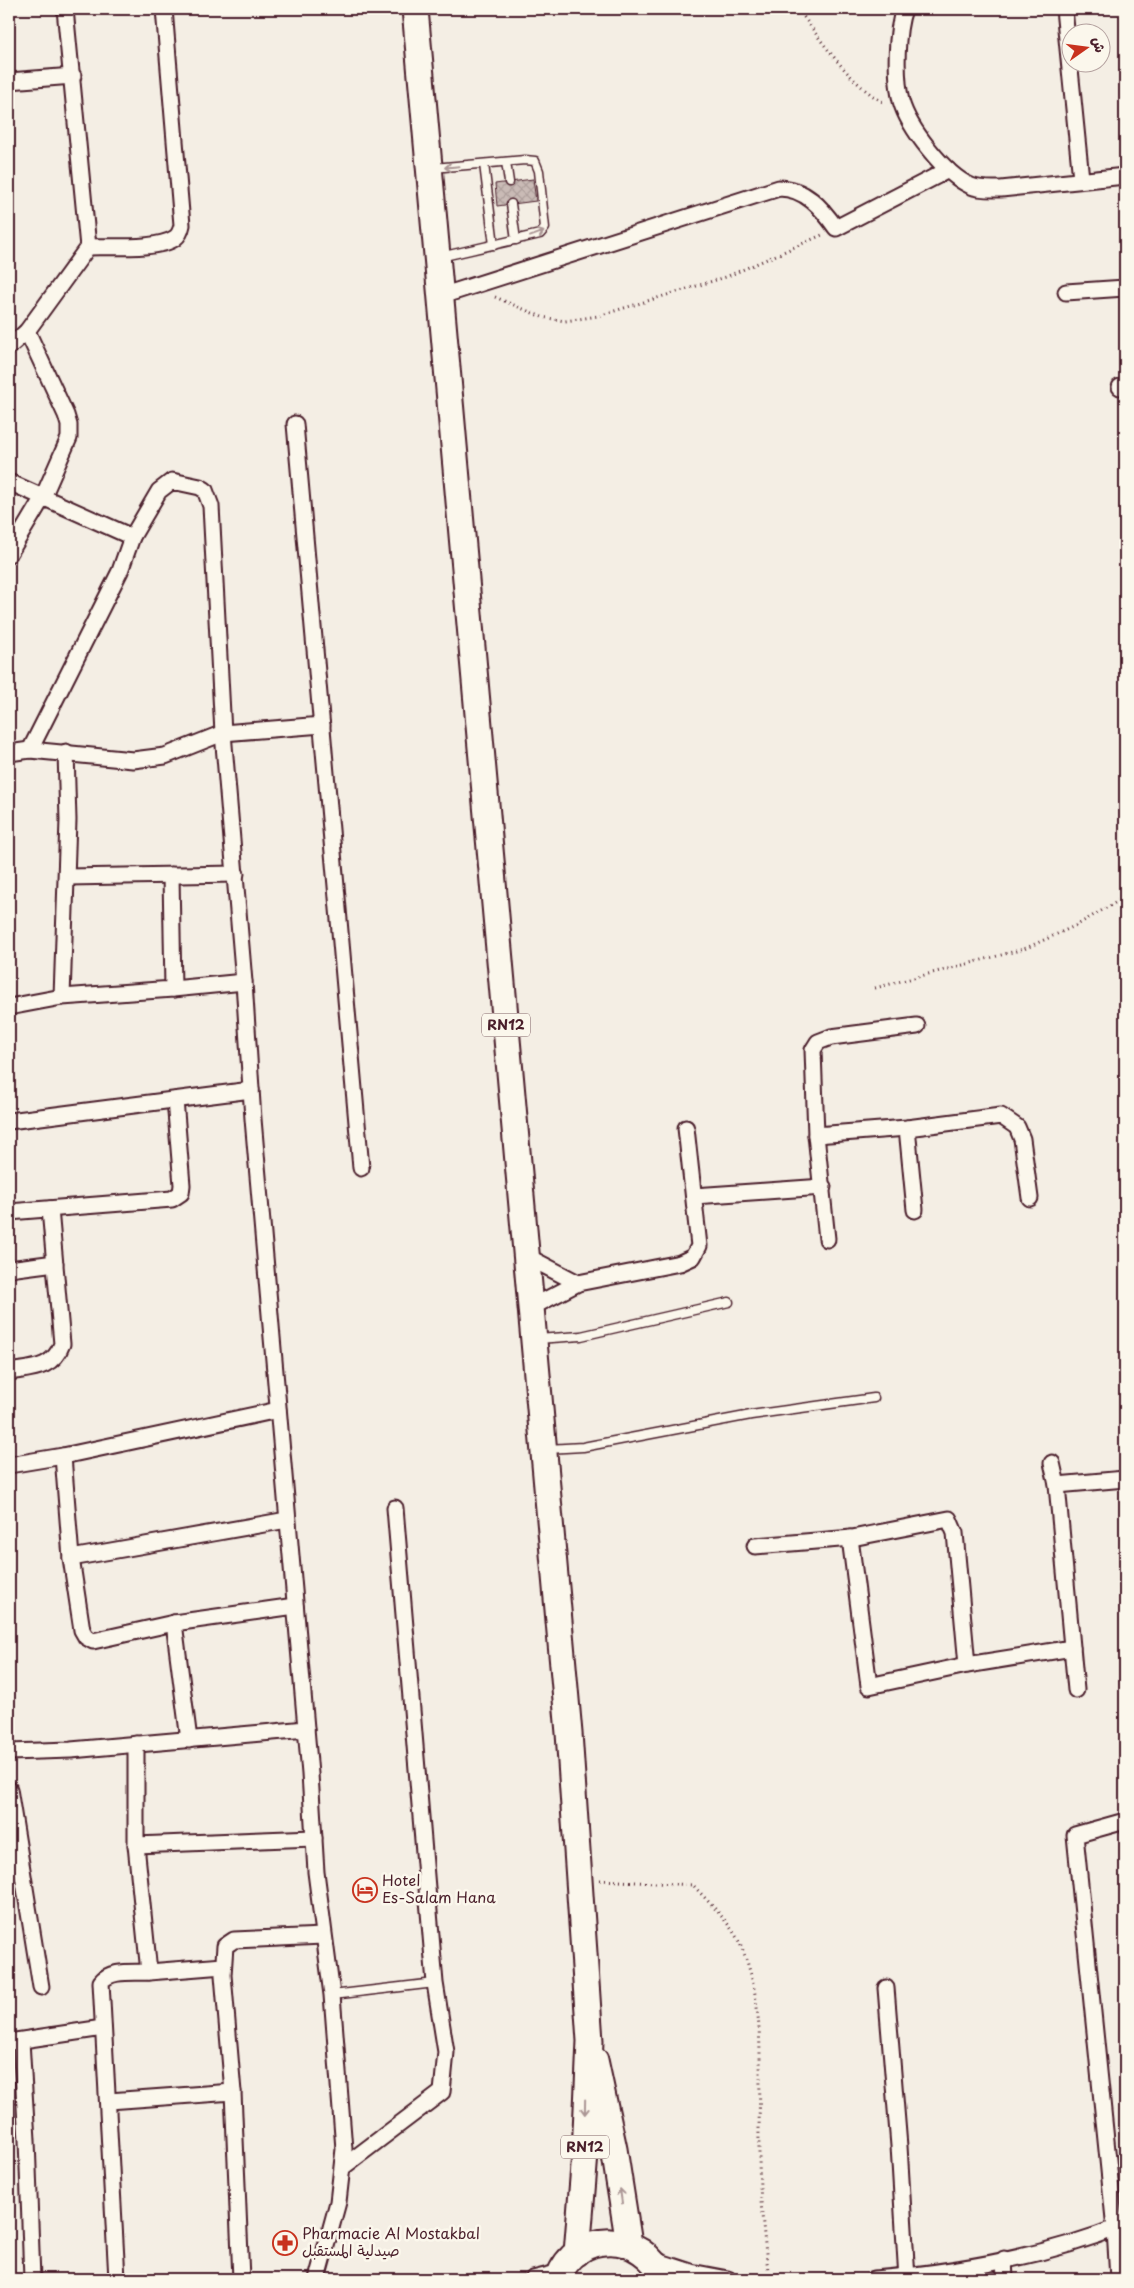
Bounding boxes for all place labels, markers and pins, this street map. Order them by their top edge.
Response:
place label: Hotel Es-Salam Hana [382,1868,496,1908]
hotel icon: Hotel Es-Salam Hana [352,1877,378,1903]
place label: Pharmacie Al Mostakbal صيدلية المستقبل [302,2221,480,2261]
pharmacy icon: Pharmacie Al Mostakbal صيدلية المستقبل [272,2230,298,2256]

